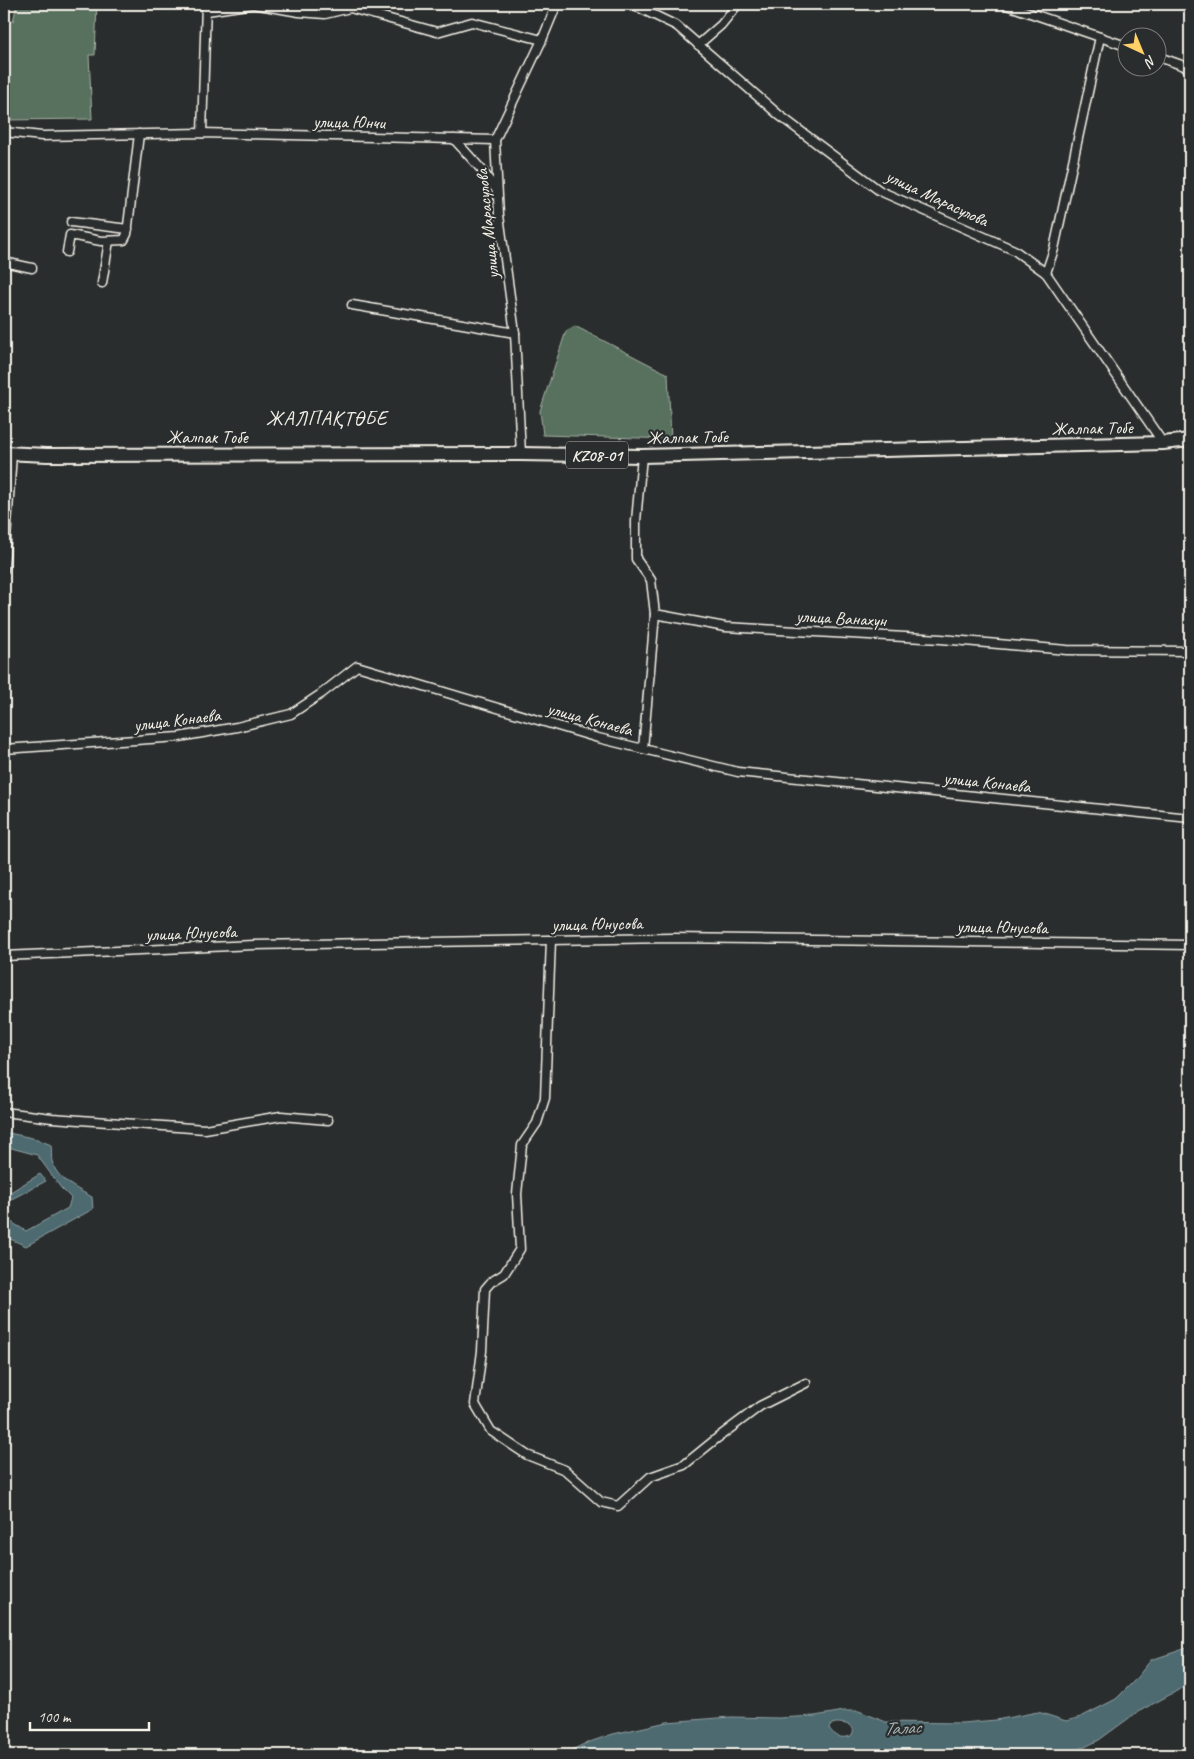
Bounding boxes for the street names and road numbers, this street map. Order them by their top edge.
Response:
street label: улица Юнчи [312,110,386,134]
street label: улица Марасулова [881,164,993,232]
street label: улица Марасулова [470,166,504,281]
street label: Жалпак Тобе [1051,416,1134,440]
street label: Жалпак Тобе [646,425,729,449]
street label: Жалпак Тобе [166,426,249,448]
road number: KZ08-01 [566,442,628,468]
street label: улица Ванахун [794,605,888,631]
street label: улица Конаева [544,697,636,741]
street label: улица Конаева [131,704,223,736]
street label: улица Конаева [942,766,1033,798]
street label: улица Юнусова [550,912,644,936]
street label: улица Юнусова [955,915,1049,939]
street label: улица Юнусова [144,920,238,946]

